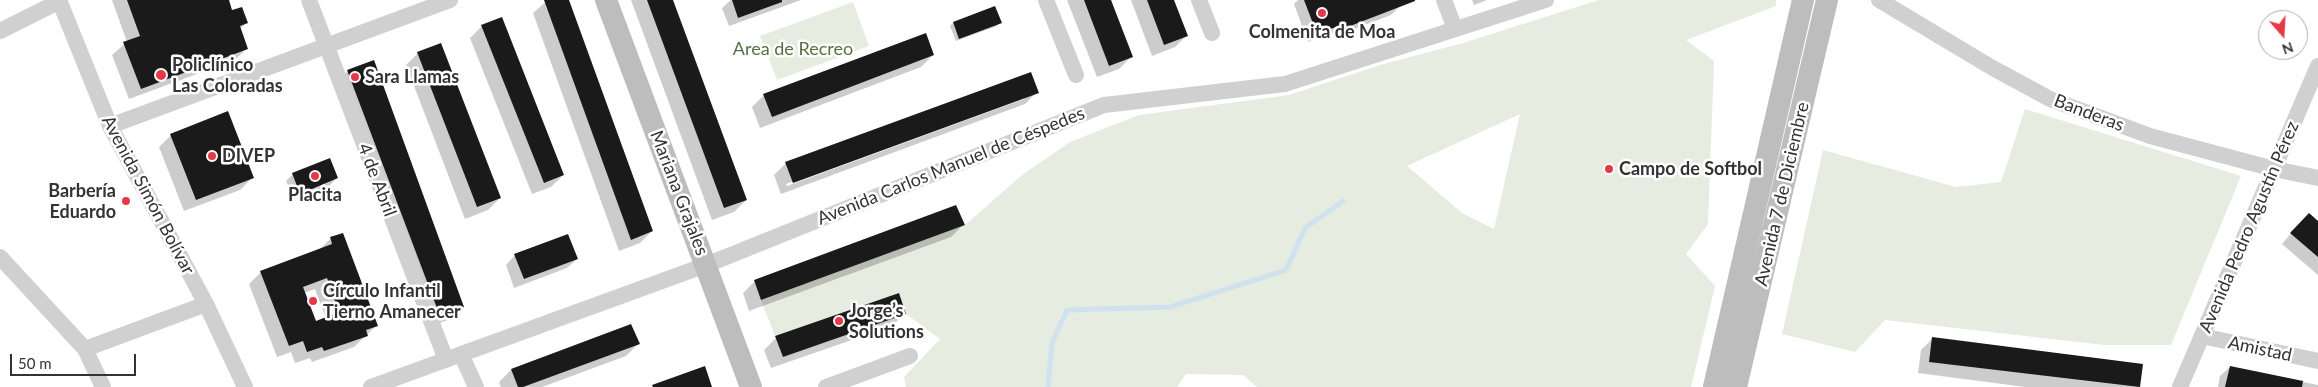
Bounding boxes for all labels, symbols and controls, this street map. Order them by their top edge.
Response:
marker: Colmenita de Moa [1316,7,1328,19]
north arrow [2258,10,2308,60]
place label: Colmenita de Moa [1249,21,1395,43]
park label: Area de Recreo [733,38,853,60]
text: N [2280,39,2296,59]
place label: Policlínico Las Coloradas [172,54,283,96]
place label: Sara Llamas [365,66,459,88]
marker: Policlínico Las Coloradas [154,68,168,82]
marker: Sara Llamas [349,71,361,83]
street label: Banderas [2051,90,2127,136]
street label: Avenida 7 de Diciembre [1750,100,1814,288]
street label: Avenida Carlos Manuel de Céspedes [814,102,1088,230]
street label: Avenida Simón Bolívar [97,112,199,278]
street label: Avenida Pedro Agustín Pérez [2195,118,2303,336]
street label: Mariana Grajales [645,128,713,258]
street label: 4 de Abril [353,140,401,220]
place label: DIVEP [222,145,275,167]
marker: DIVEP [206,150,218,162]
place label: Campo de Softbol [1619,158,1762,180]
marker: Campo de Softbol [1603,163,1615,175]
marker: Placita [309,170,321,182]
place label: Barbería Eduardo [48,180,116,222]
place label: Placita [288,184,342,206]
marker: Barbería Eduardo [120,195,132,207]
place label: Círculo Infantil Tierno Amanecer [323,280,461,322]
marker: Círculo Infantil Tierno Amanecer [307,295,319,307]
place label: Jorge’s Solutions [849,300,924,342]
marker: Jorge’s Solutions [833,315,845,327]
street label: Amistad [2226,332,2294,366]
scale bar [12,344,139,376]
text: 50 m [18,354,52,372]

